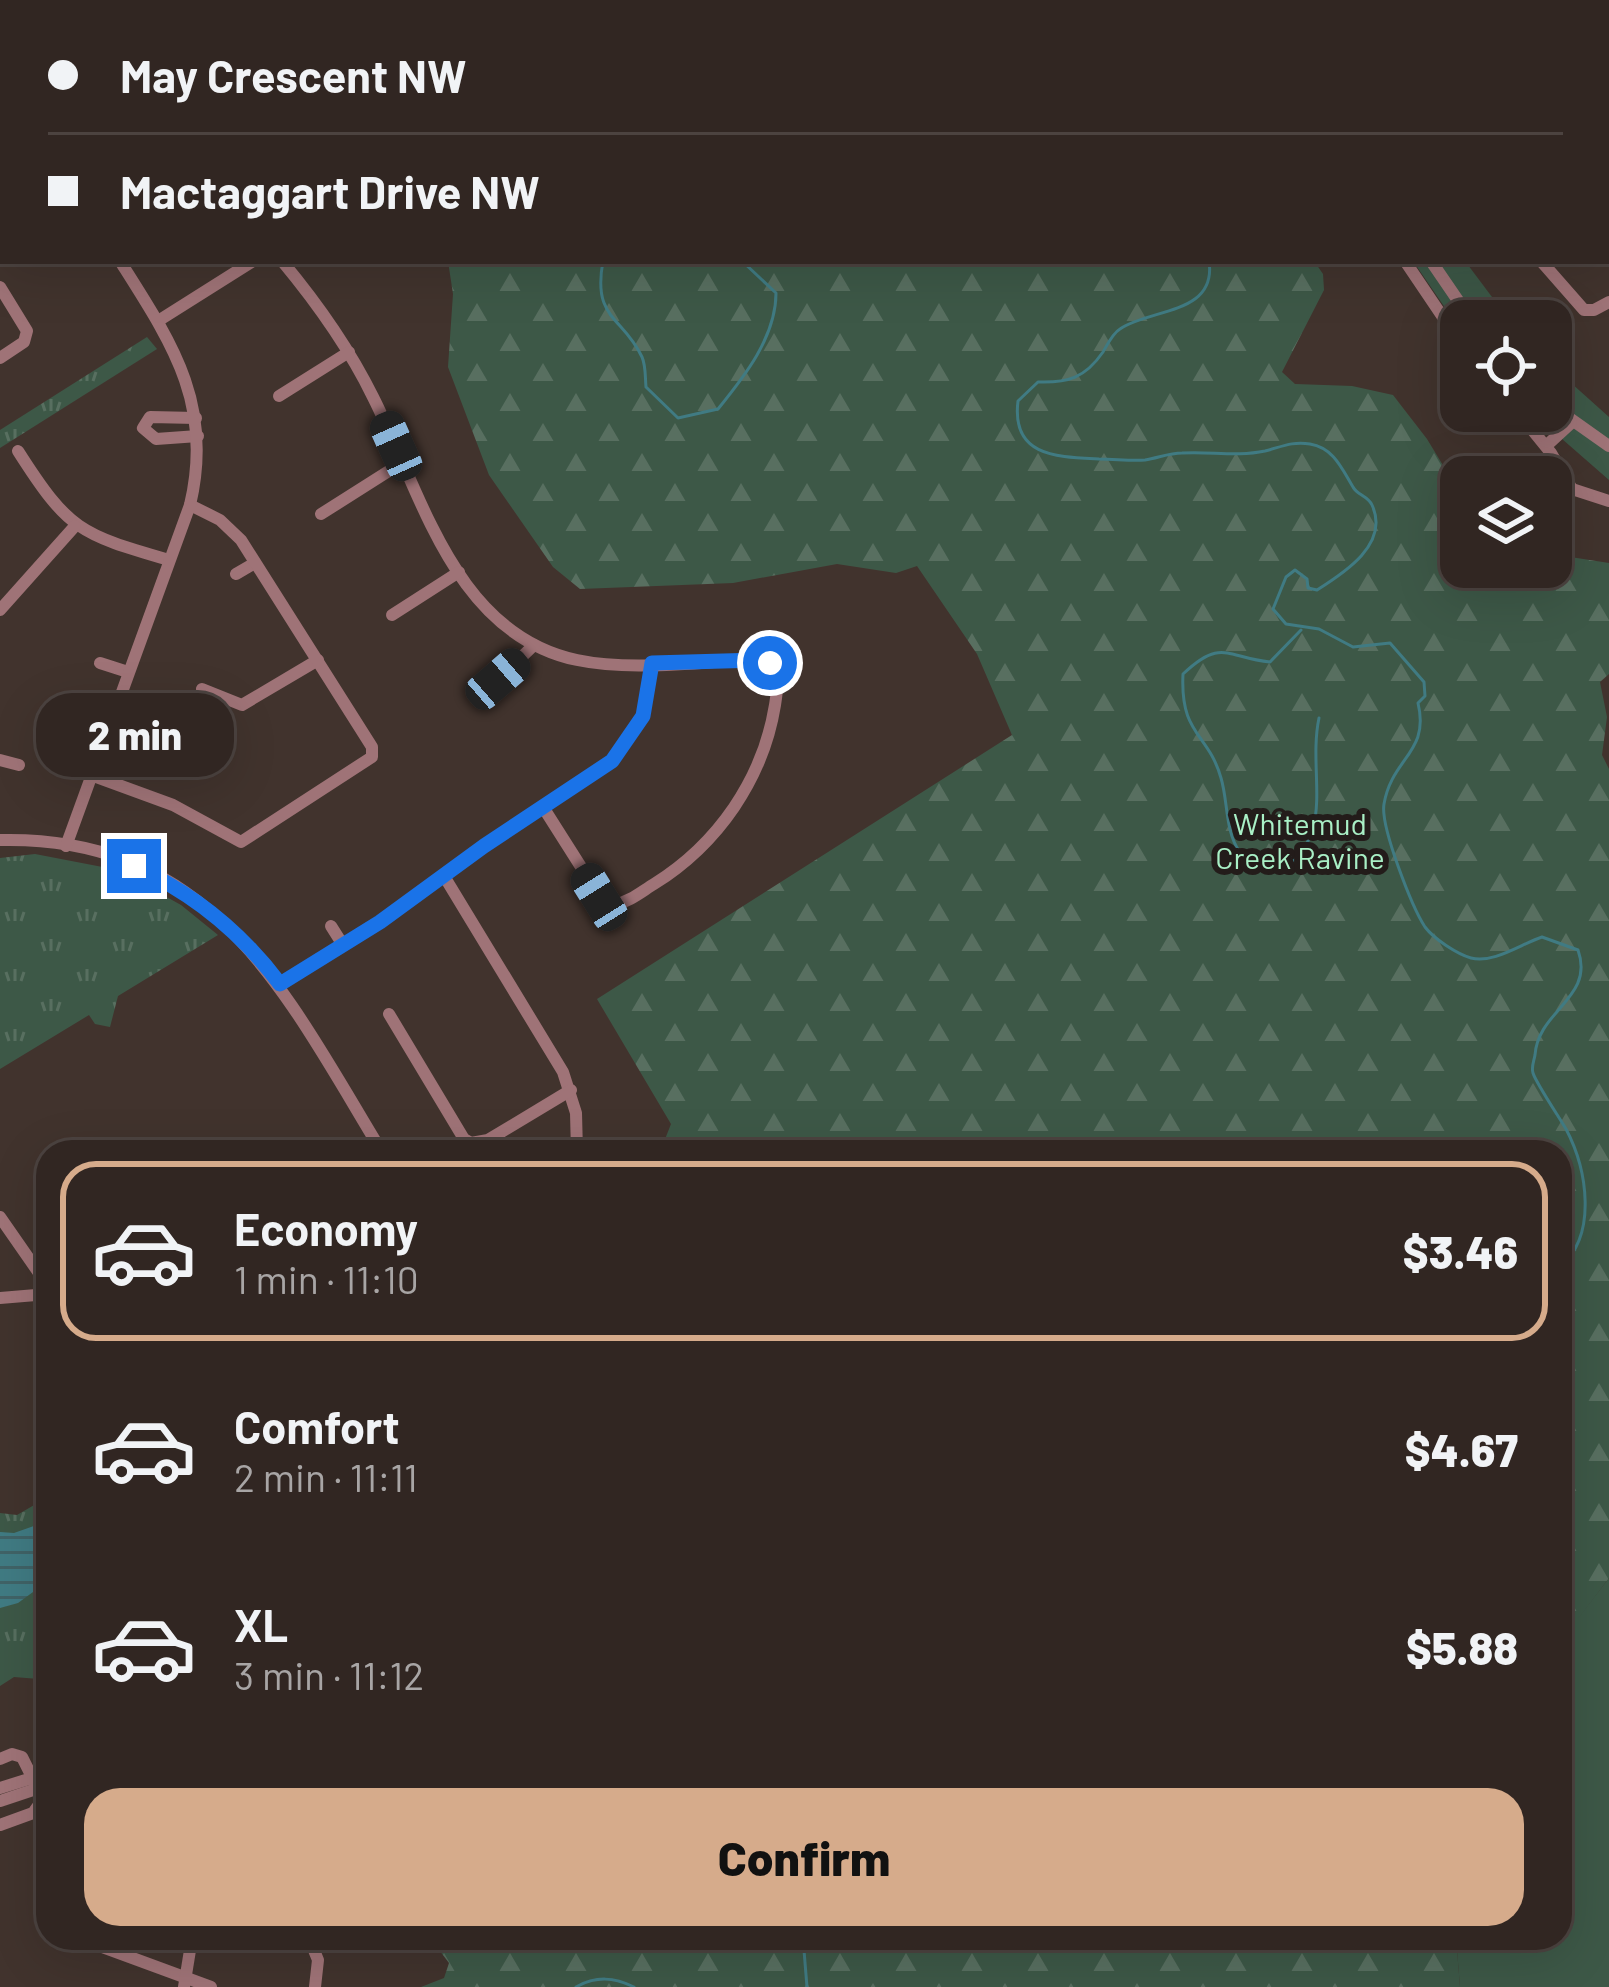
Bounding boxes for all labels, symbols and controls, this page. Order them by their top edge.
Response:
text: May Crescent NW [120,48,466,102]
text: Mactaggart Drive NW [120,164,540,218]
map controls [1440,300,1572,588]
button: locate [1440,300,1572,432]
car [365,406,427,486]
button: layers [1440,456,1572,588]
route start [743,636,797,690]
car [459,642,537,716]
callout: 2 min [35,692,233,776]
text: 2 min [88,711,182,758]
park label: Whitemud Creek Ravine [1215,805,1385,875]
route end [107,839,161,893]
car [565,857,633,937]
icon: car [90,1197,198,1305]
text: Economy [234,1201,418,1255]
text: $3.46 [1403,1224,1518,1278]
text: 1 min · 11:10 [234,1255,419,1302]
icon: car [90,1395,198,1503]
text: Comfort [234,1399,400,1453]
text: $4.67 [1405,1422,1518,1476]
text: 2 min · 11:11 [234,1453,418,1500]
icon: car [90,1593,198,1701]
text: XL [234,1597,288,1651]
text: $5.88 [1406,1620,1518,1674]
text: 3 min · 11:12 [234,1651,424,1698]
button: Confirm [84,1788,1524,1926]

